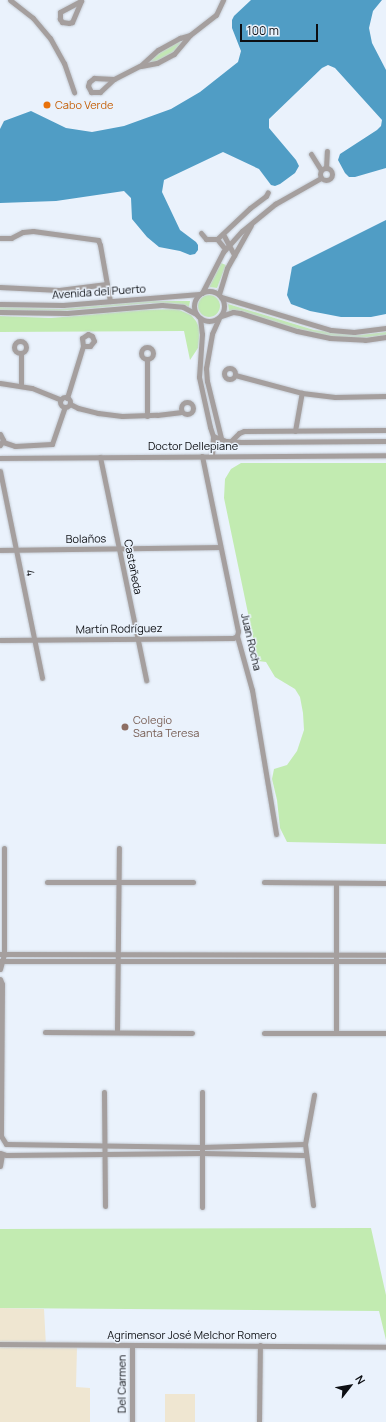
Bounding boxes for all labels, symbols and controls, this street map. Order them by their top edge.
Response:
scale bar [242,16,320,42]
text: 100 m [247,22,279,39]
place label: Cabo Verde [55,98,113,112]
marker: Cabo Verde [42,100,52,110]
street label: Avenida del Puerto [52,282,146,302]
street label: Doctor Dellepiane [148,439,238,453]
street label: Bolaños [66,532,106,546]
street label: Castañeda [121,538,145,596]
street label: 4 [23,568,37,578]
street label: Juan Rocha [238,612,264,672]
street label: Martín Rodríguez [75,622,163,636]
place label: Colegio Santa Teresa [133,714,199,740]
marker: Colegio Santa Teresa [120,722,130,732]
street label: Agrimensor José Melchor Romero [107,1328,277,1342]
street label: Del Carmen [115,1355,129,1413]
north arrow [330,1366,370,1406]
text: N [352,1372,369,1387]

